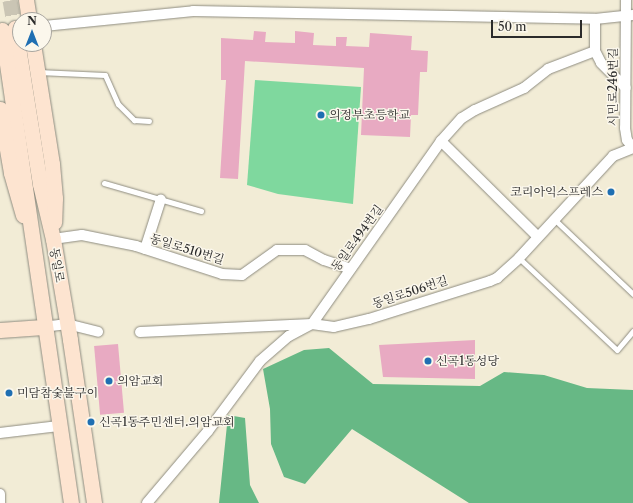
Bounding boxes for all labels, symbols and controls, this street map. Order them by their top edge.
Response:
north arrow [12,12,52,52]
scale bar [493,12,584,38]
text: N [27,14,37,28]
text: 50 m [498,19,527,34]
street label: 시민로246번길 [606,48,620,126]
place label: 의정부초등학교 [329,108,410,122]
marker: 의정부초등학교 [316,110,326,120]
place label: 코리아익스프레스 [510,185,603,199]
marker: 코리아익스프레스 [606,187,616,197]
street label: 동일로494번길 [328,202,386,274]
street label: 동일로510번길 [148,231,226,267]
street label: 동일로 [47,247,67,283]
street label: 동일로506번길 [370,273,450,311]
place label: 신곡1동성당 [436,354,499,368]
marker: 신곡1동성당 [423,356,433,366]
place label: 의암교회 [117,374,163,388]
marker: 의암교회 [104,376,114,386]
place label: 미담참숯불구이 [17,386,98,400]
marker: 미담참숯불구이 [4,388,14,398]
place label: 신곡1동주민센터.의암교회 [99,415,235,429]
marker: 신곡1동주민센터.의암교회 [86,417,96,427]

